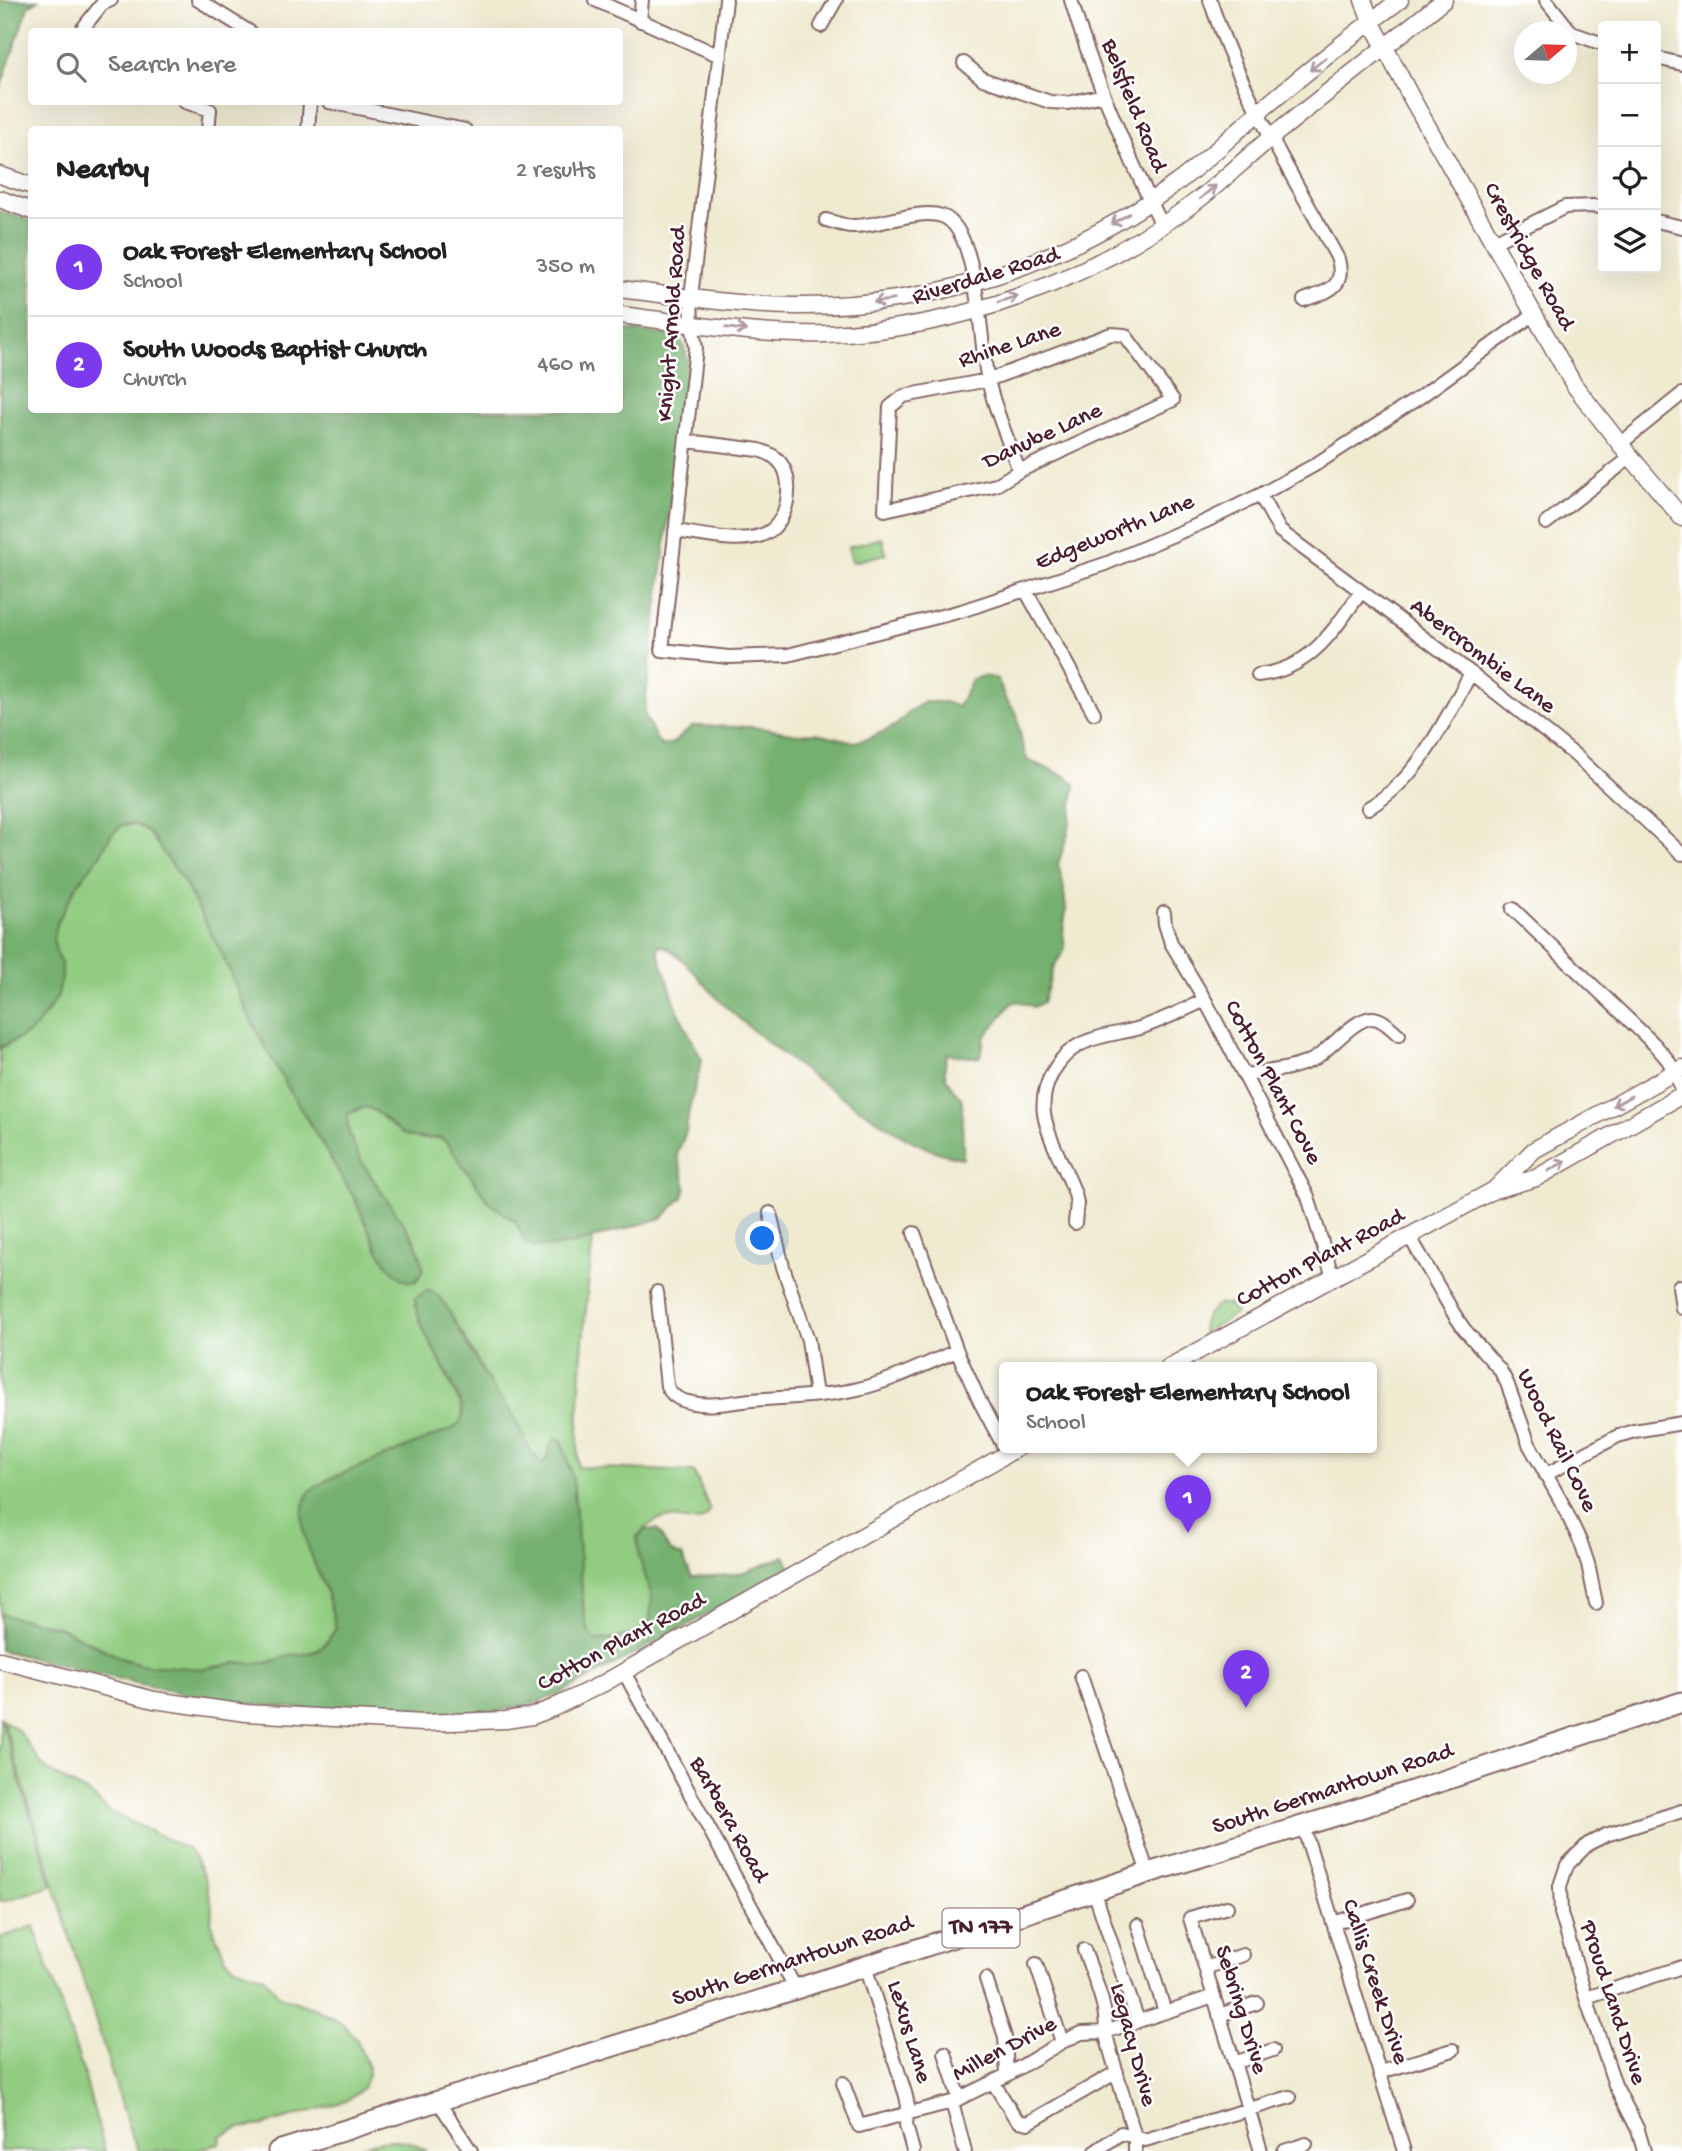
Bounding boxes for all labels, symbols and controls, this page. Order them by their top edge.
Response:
north arrow [1514,21,1577,84]
map controls [1598,21,1661,273]
button: + [1598,21,1661,84]
search box [28,28,623,105]
street label: Belsfield Road [1093,34,1174,179]
icon: search [52,48,90,86]
text: Search here [108,51,236,82]
one-way arrow [1310,57,1328,72]
button: − [1598,84,1661,147]
button: locate [1598,147,1661,210]
text: Nearby [56,154,149,189]
text: 2 results [516,158,595,185]
street label: Crestridge Road [1475,178,1581,338]
one-way arrow [1198,184,1216,200]
button: layers [1598,210,1661,273]
one-way arrow [1110,213,1131,226]
street label: Knight Arnold Road [652,223,694,423]
text: Oak Forest Elementary School [123,238,447,269]
street label: Riverdale Road [909,240,1065,313]
text: 1 [74,254,84,281]
text: 350 m [536,254,595,281]
text: School [123,269,183,296]
one-way arrow [997,292,1019,305]
one-way arrow [873,294,895,307]
street label: Rhine Lane [955,316,1065,376]
one-way arrow [724,322,747,335]
text: South Woods Baptist Church [123,336,427,367]
text: 2 [73,352,85,379]
text: 460 m [538,352,595,379]
text: Church [123,367,187,394]
street label: Danube Lane [977,396,1108,478]
street label: Edgeworth Lane [1031,488,1199,578]
street label: Abercrombie Lane [1403,593,1561,722]
street label: Cotton Plant Cove [1217,996,1328,1171]
one-way arrow [1613,1094,1633,1108]
one-way arrow [1547,1159,1567,1173]
street label: Cotton Plant Road [1232,1202,1412,1315]
your location [745,1221,779,1255]
popup [999,1362,1377,1453]
street label: Wood Rail Cove [1509,1365,1603,1518]
text: Oak Forest Elementary School [1026,1379,1350,1410]
text: School [1026,1410,1086,1437]
pin: 1 [1165,1475,1211,1533]
street label: Cotton Plant Road [533,1586,713,1699]
pin: 2 [1223,1650,1269,1708]
street label: South Germantown Road [1209,1737,1459,1843]
street label: Barbera Road [681,1751,775,1890]
street label: Callis Creek Drive [1334,1896,1414,2069]
street label: South Germantown Road [669,1909,919,2015]
road number: TN 177 [942,1909,1020,1948]
street label: Proud Land Drive [1572,1916,1652,2089]
street label: Sebring Drive [1207,1942,1273,2078]
street label: Lexus Lane [879,1977,937,2087]
street label: Legacy Drive [1102,1980,1162,2110]
street label: Millen Drive [948,2010,1063,2090]

